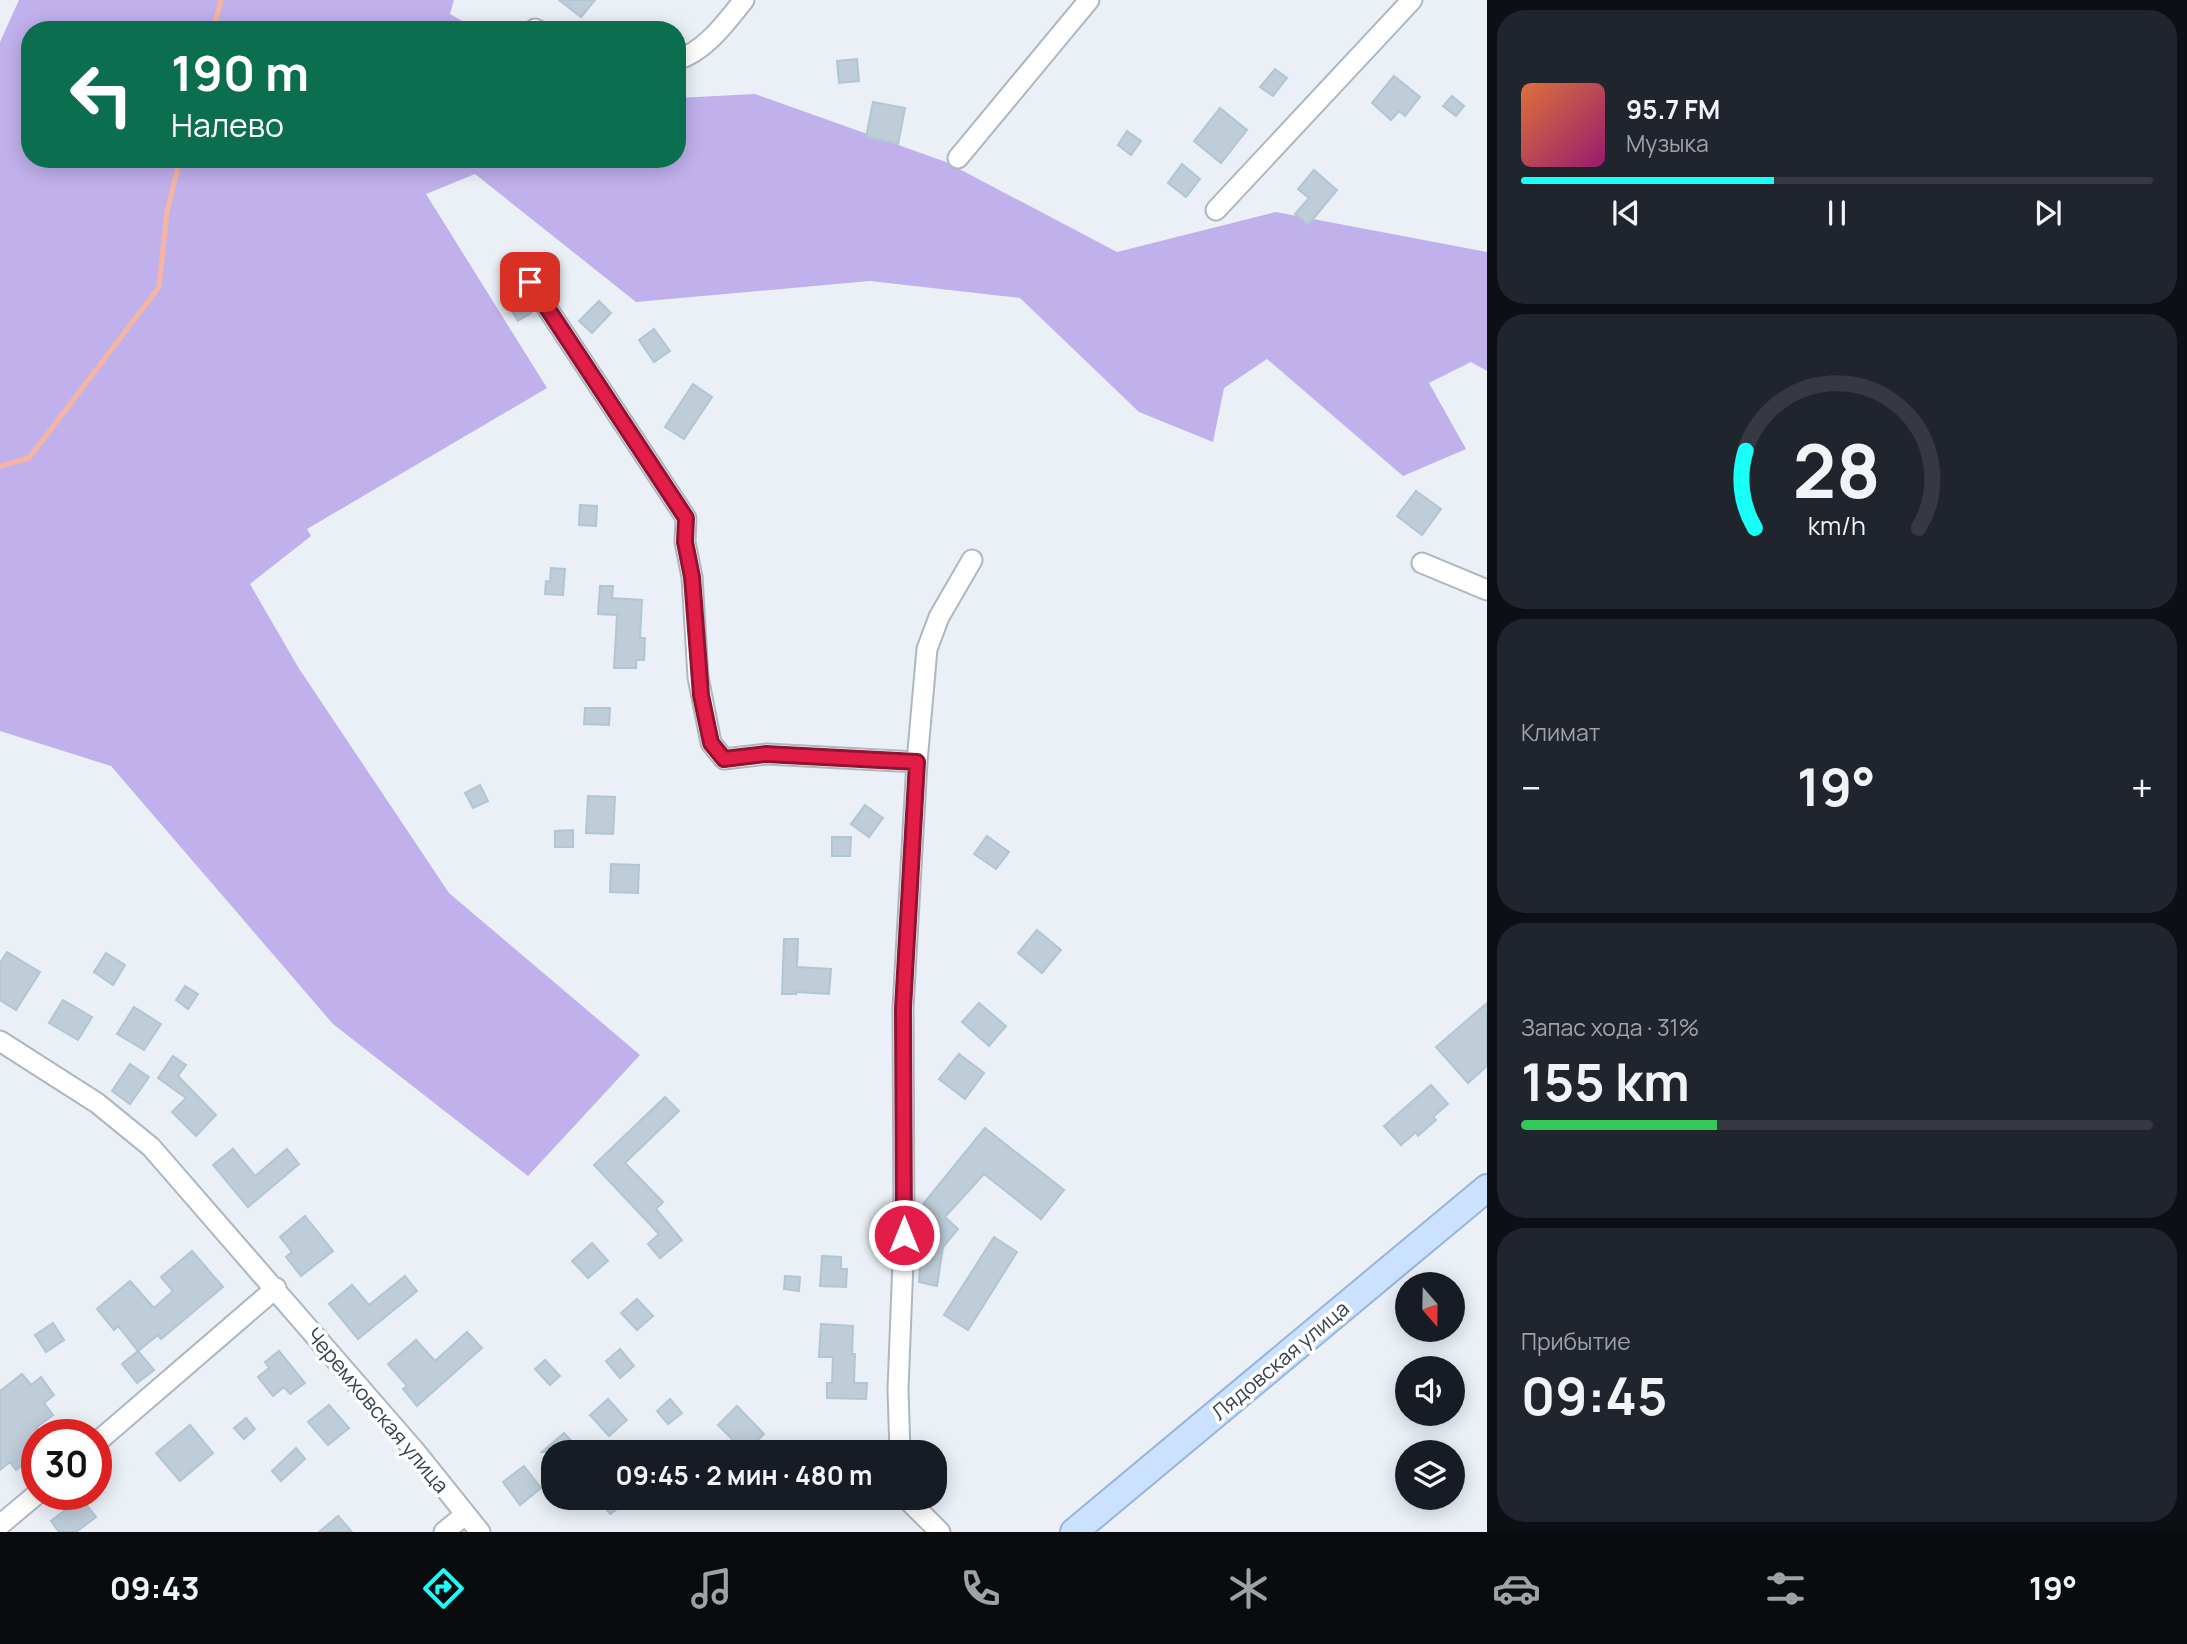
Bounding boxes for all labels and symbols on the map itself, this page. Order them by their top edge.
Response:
pin [500,252,560,312]
position arrow [867,1198,941,1272]
north arrow [1395,1272,1465,1342]
street label: Лядовская улица [1205,1294,1355,1426]
street label: Черемховская улица [300,1321,456,1499]
speed limit sign: 30 [21,1419,112,1510]

